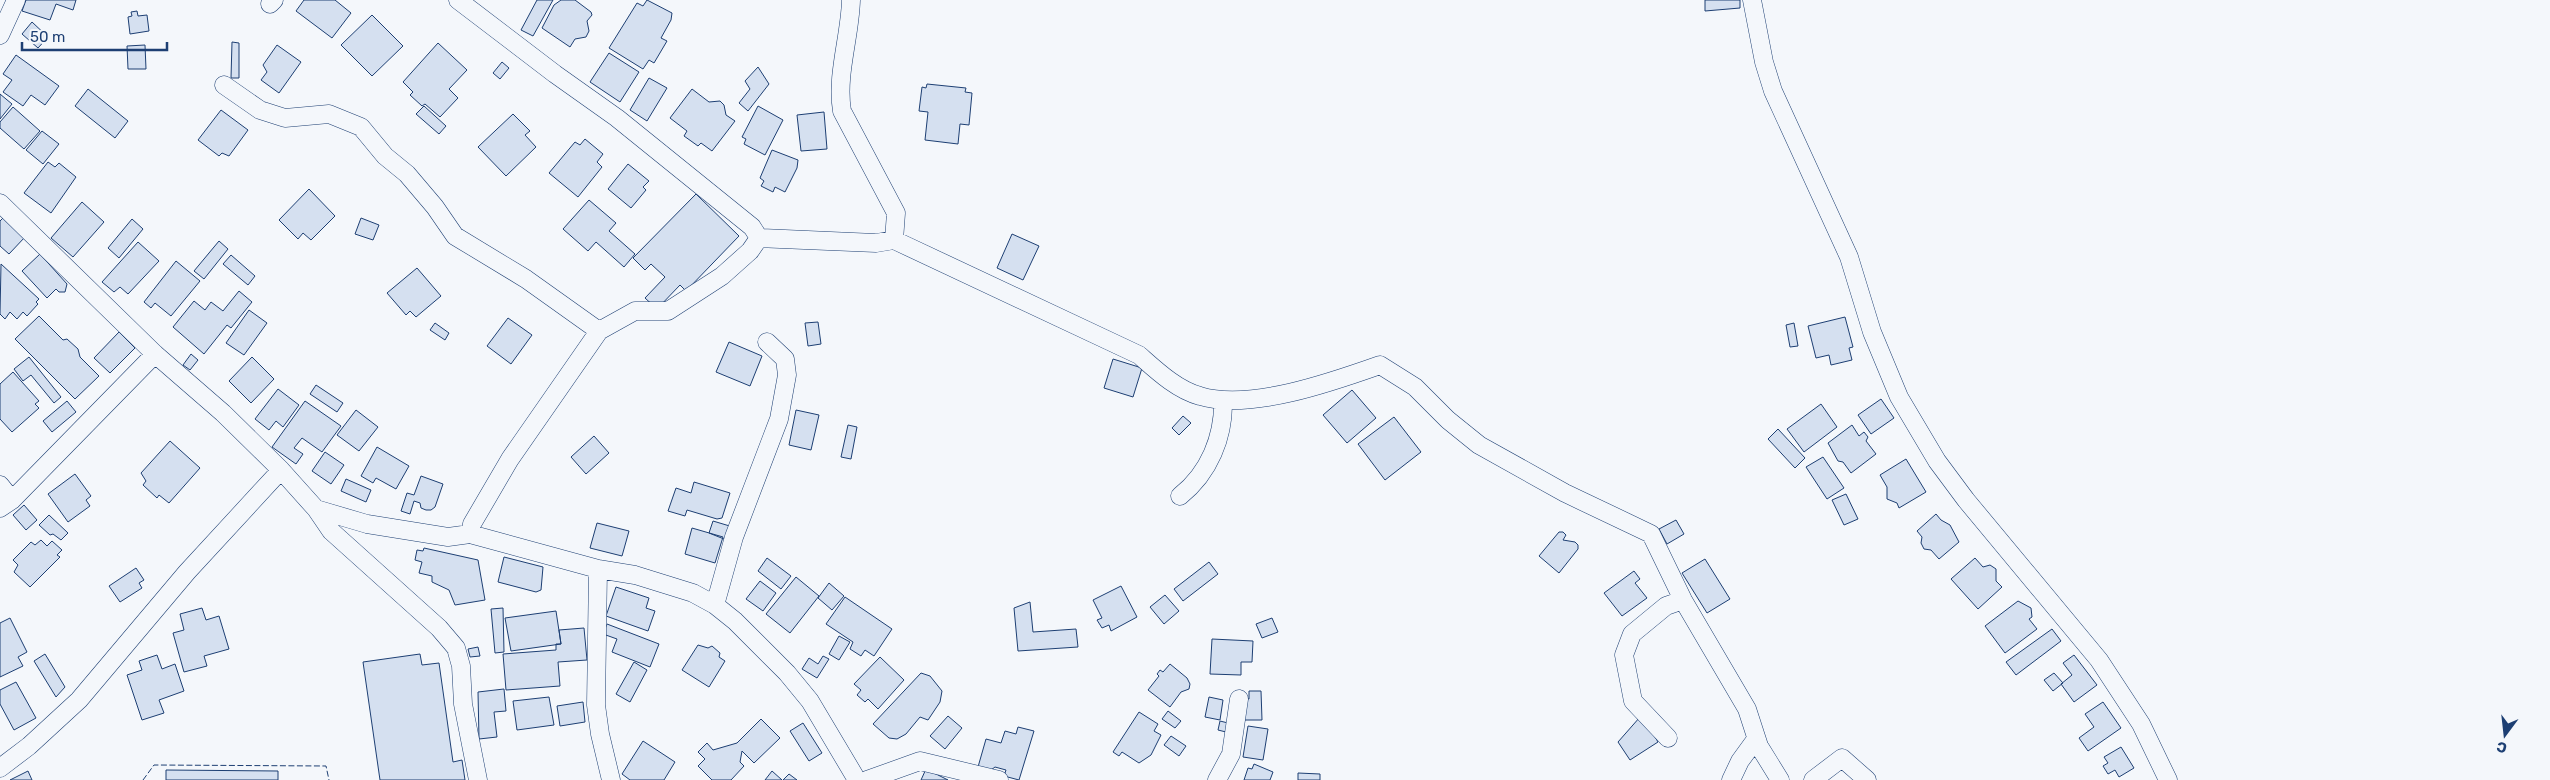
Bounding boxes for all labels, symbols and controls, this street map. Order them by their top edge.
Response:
scale bar [22,20,168,52]
text: 50 m [30,28,65,46]
north arrow [2480,710,2530,760]
text: С [2495,738,2509,757]

